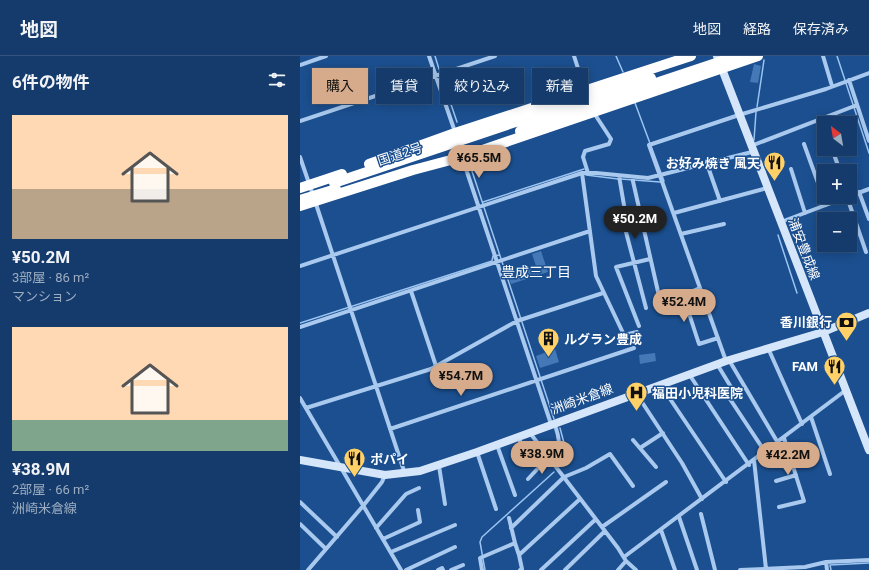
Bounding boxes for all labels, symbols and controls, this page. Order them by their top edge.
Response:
text: 地図 [20,18,58,41]
text: 地図 [693,21,721,37]
text: 経路 [743,21,771,37]
text: 保存済み [793,21,849,37]
chip: 購入 [312,68,368,104]
chip: 賃貸 [376,68,432,104]
chip: 絞り込み [440,68,524,104]
chip: 新着 [532,68,588,104]
icon: filters [266,69,288,91]
text: 6件の物件 [12,72,90,92]
north arrow [817,116,857,156]
map controls [817,116,857,252]
street label: 国道2号 [376,140,424,168]
icon: home [114,141,186,213]
pin: ¥65.5M [446,145,512,179]
text: ¥65.5M [457,150,501,165]
restaurant icon: お好み焼き 風天 [762,150,788,183]
place label: お好み焼き 風天 [666,156,760,171]
button: + [817,164,857,204]
pin: ¥50.2M [602,206,668,240]
text: ¥50.2M [613,211,657,226]
button: − [817,212,857,252]
street label: 浦安豊成線 [785,216,823,282]
text: ¥50.2M [12,247,70,267]
district label: 豊成三丁目 [501,264,571,280]
text: 3部屋 · 86 m² [12,270,89,285]
text: マンション [12,289,77,304]
pin: ¥52.4M [651,289,717,323]
text: ¥52.4M [662,294,706,309]
bank icon: 香川銀行 [834,309,860,342]
place label: 香川銀行 [780,315,832,330]
building icon: ルグラン豊成 [535,326,561,359]
place label: ルグラン豊成 [564,332,642,347]
icon: home [114,353,186,425]
restaurant icon: FAM [821,353,847,386]
place label: FAM [792,359,818,374]
pin: ¥54.7M [428,363,494,397]
text: ¥54.7M [439,368,483,383]
hospital icon: 福田小児科医院 [624,380,650,413]
street label: 洲崎米倉線 [549,381,615,417]
place label: 福田小児科医院 [652,386,743,401]
pin: ¥38.9M [509,441,575,475]
pin: ¥42.2M [755,442,821,476]
restaurant icon: ポパイ [341,446,367,479]
text: ¥38.9M [520,446,564,461]
text: ¥42.2M [766,447,810,462]
place label: ポパイ [370,452,409,467]
text: ¥38.9M [12,459,70,479]
text: 2部屋 · 66 m² [12,482,89,497]
text: 洲崎米倉線 [12,501,77,516]

